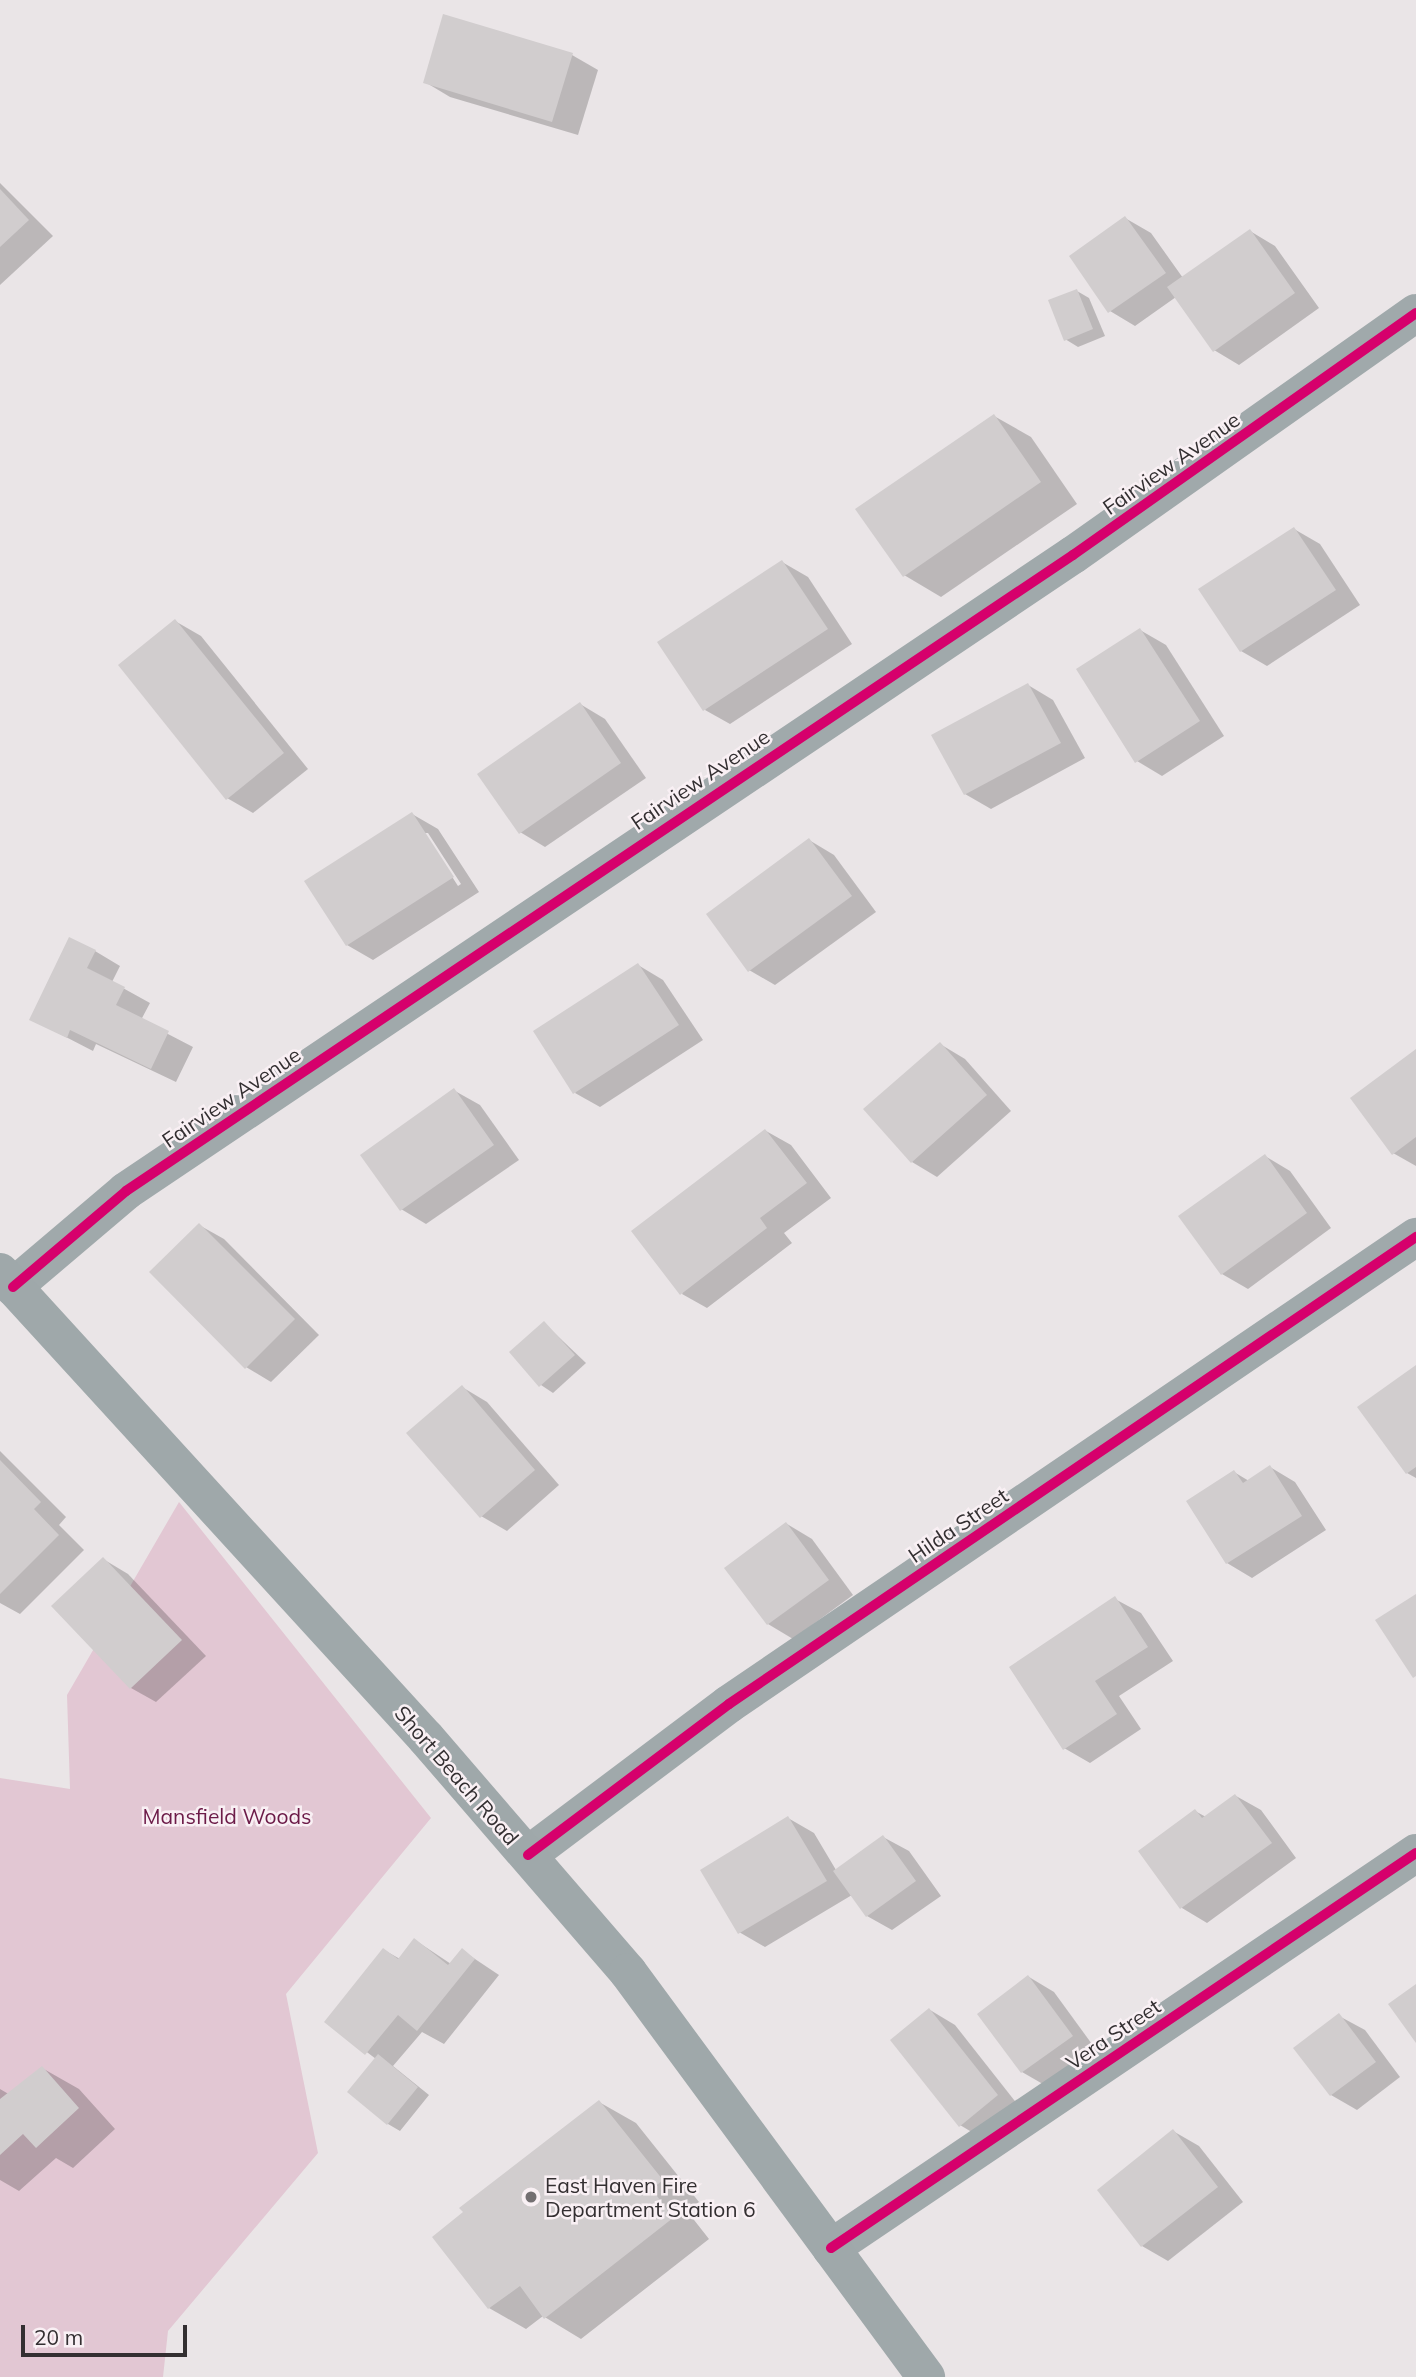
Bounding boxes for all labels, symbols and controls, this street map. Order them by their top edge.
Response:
street label: Fairview Avenue [1098,406,1244,520]
street label: Fairview Avenue [626,723,774,835]
street label: Fairview Avenue [157,1041,305,1153]
street label: Hilda Street [903,1482,1013,1568]
street label: Short Beach Road [390,1700,524,1850]
park label: Mansfield Woods [142,1803,312,1829]
street label: Vera Street [1061,1993,1165,2075]
place label: East Haven Fire Department Station 6 [545,2172,756,2222]
marker: East Haven Fire Department Station 6 [523,2189,539,2205]
scale bar [24,2310,191,2354]
text: 20 m [34,2324,83,2350]

